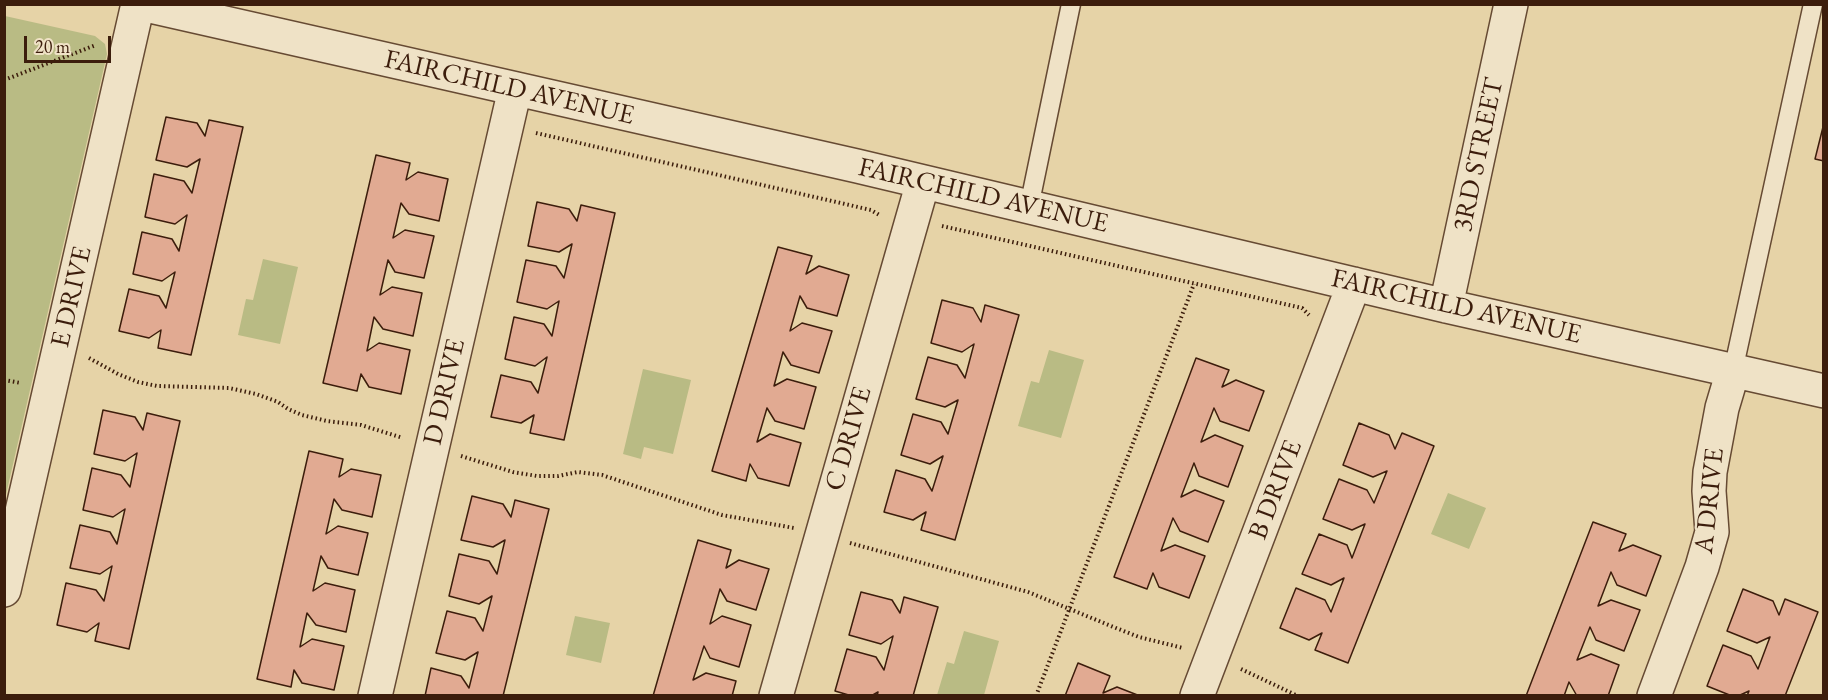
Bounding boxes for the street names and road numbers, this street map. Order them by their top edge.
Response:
street label: FAIRCHILD AVENUE [381,43,637,133]
street label: 3RD STREET [1447,75,1511,235]
street label: FAIRCHILD AVENUE [855,151,1111,241]
street label: E DRIVE [45,243,99,351]
street label: FAIRCHILD AVENUE [1328,262,1584,352]
street label: D DRIVE [417,336,473,448]
street label: C DRIVE [819,383,879,495]
street label: B DRIVE [1242,436,1310,544]
street label: A DRIVE [1688,446,1732,556]

